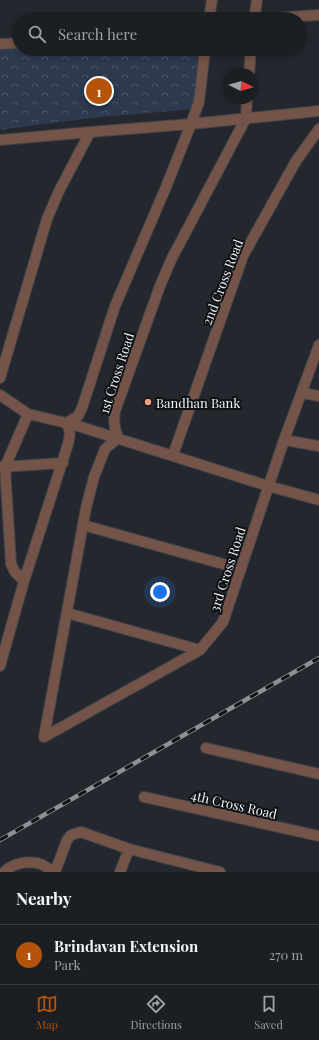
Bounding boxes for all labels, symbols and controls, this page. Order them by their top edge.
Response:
search box [12,12,307,56]
icon: search [26,23,48,45]
text: Search here [58,24,137,44]
north arrow [223,68,259,104]
pin: 1 [86,76,112,106]
street label: 2nd Cross Road [198,236,246,327]
street label: 1st Cross Road [95,330,137,416]
place label: Bandhan Bank [156,394,241,411]
marker: Bandhan Bank [143,397,153,407]
street label: 3rd Cross Road [205,524,249,614]
your location [150,582,170,602]
street label: 4th Cross Road [189,786,279,822]
text: Nearby [16,887,71,909]
text: Brindavan Extension [54,936,198,956]
text: 1 [27,946,31,963]
text: 270 m [269,946,303,963]
text: Park [54,956,81,973]
tab: Map [36,993,58,1032]
tab: Directions [130,993,182,1032]
tab: Saved [254,993,283,1032]

